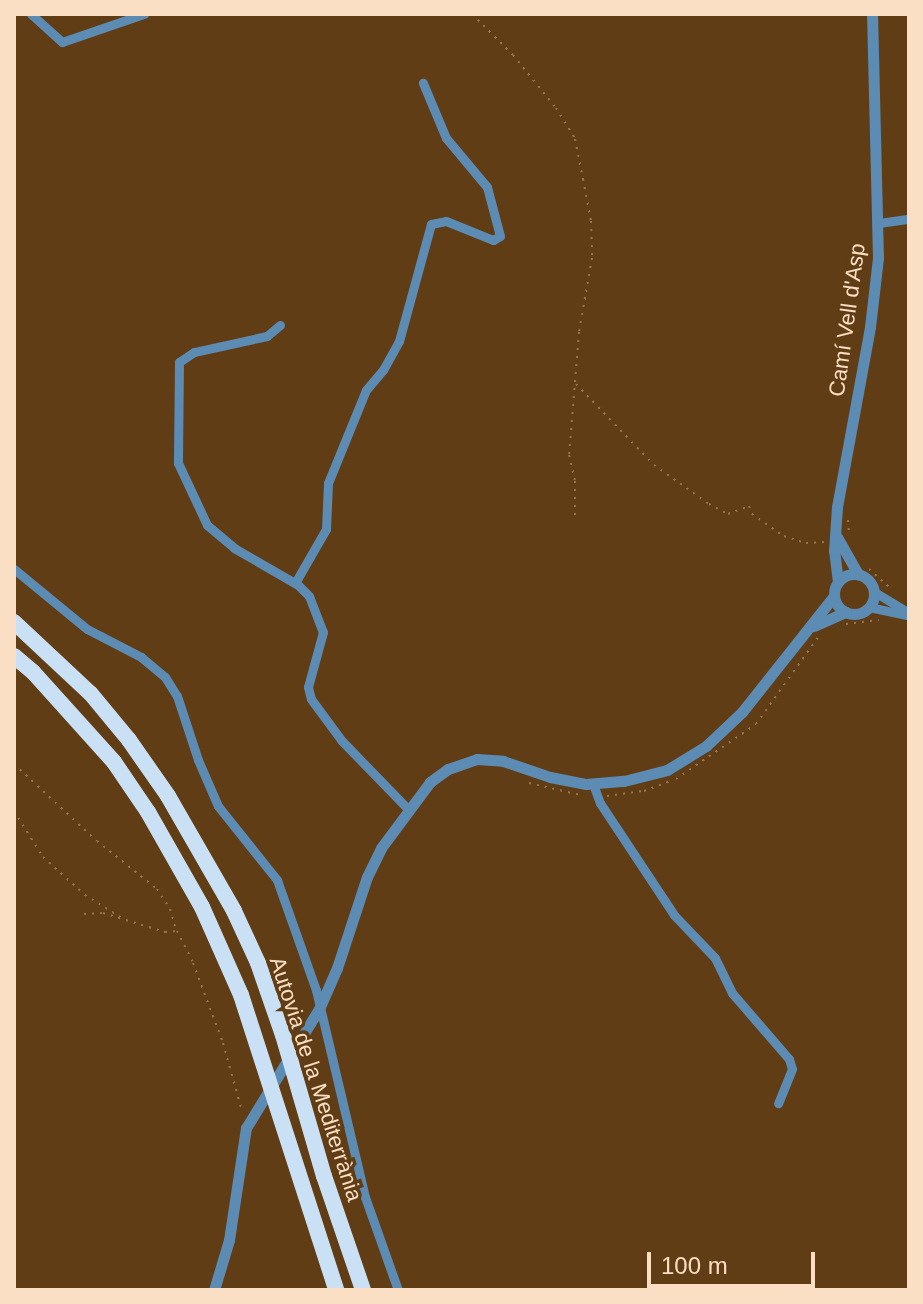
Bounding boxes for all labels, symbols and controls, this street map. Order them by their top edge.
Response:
street label: Camí Vell d'Asp [823,242,871,398]
street label: Autovia de la Mediterrània [264,953,368,1205]
scale bar [651,1236,819,1286]
text: 100 m [661,1252,728,1279]

